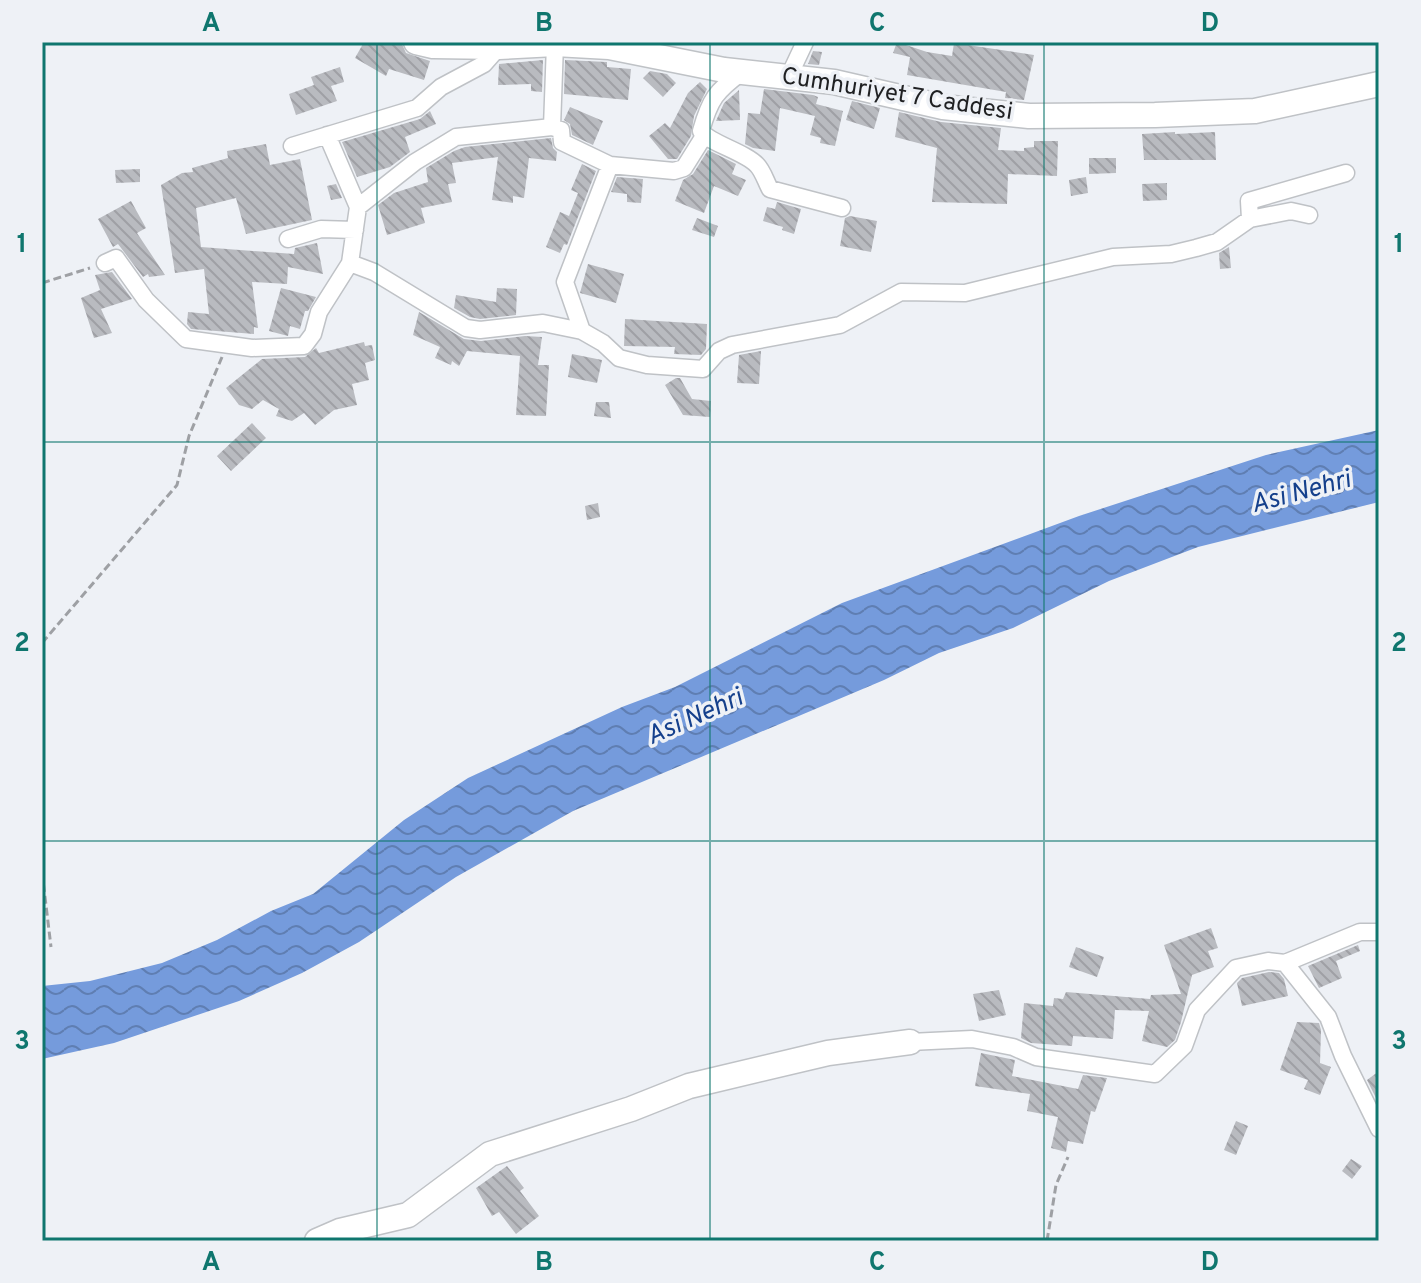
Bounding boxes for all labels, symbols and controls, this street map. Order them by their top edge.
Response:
text: A [202,8,220,41]
text: B [535,8,553,41]
text: C [869,8,885,41]
text: D [1201,8,1219,41]
street label: Cumhuriyet 7 Caddesi [779,62,1015,128]
text: 1 [17,229,27,262]
text: 1 [1394,229,1404,262]
water label: Asi Nehri [1247,463,1356,522]
text: 2 [14,628,30,661]
text: 2 [1391,628,1407,661]
water label: Asi Nehri [642,682,750,754]
text: 3 [14,1026,30,1059]
text: 3 [1391,1026,1407,1059]
text: A [202,1247,220,1280]
text: B [535,1247,553,1280]
text: C [869,1247,885,1280]
text: D [1201,1247,1219,1280]

